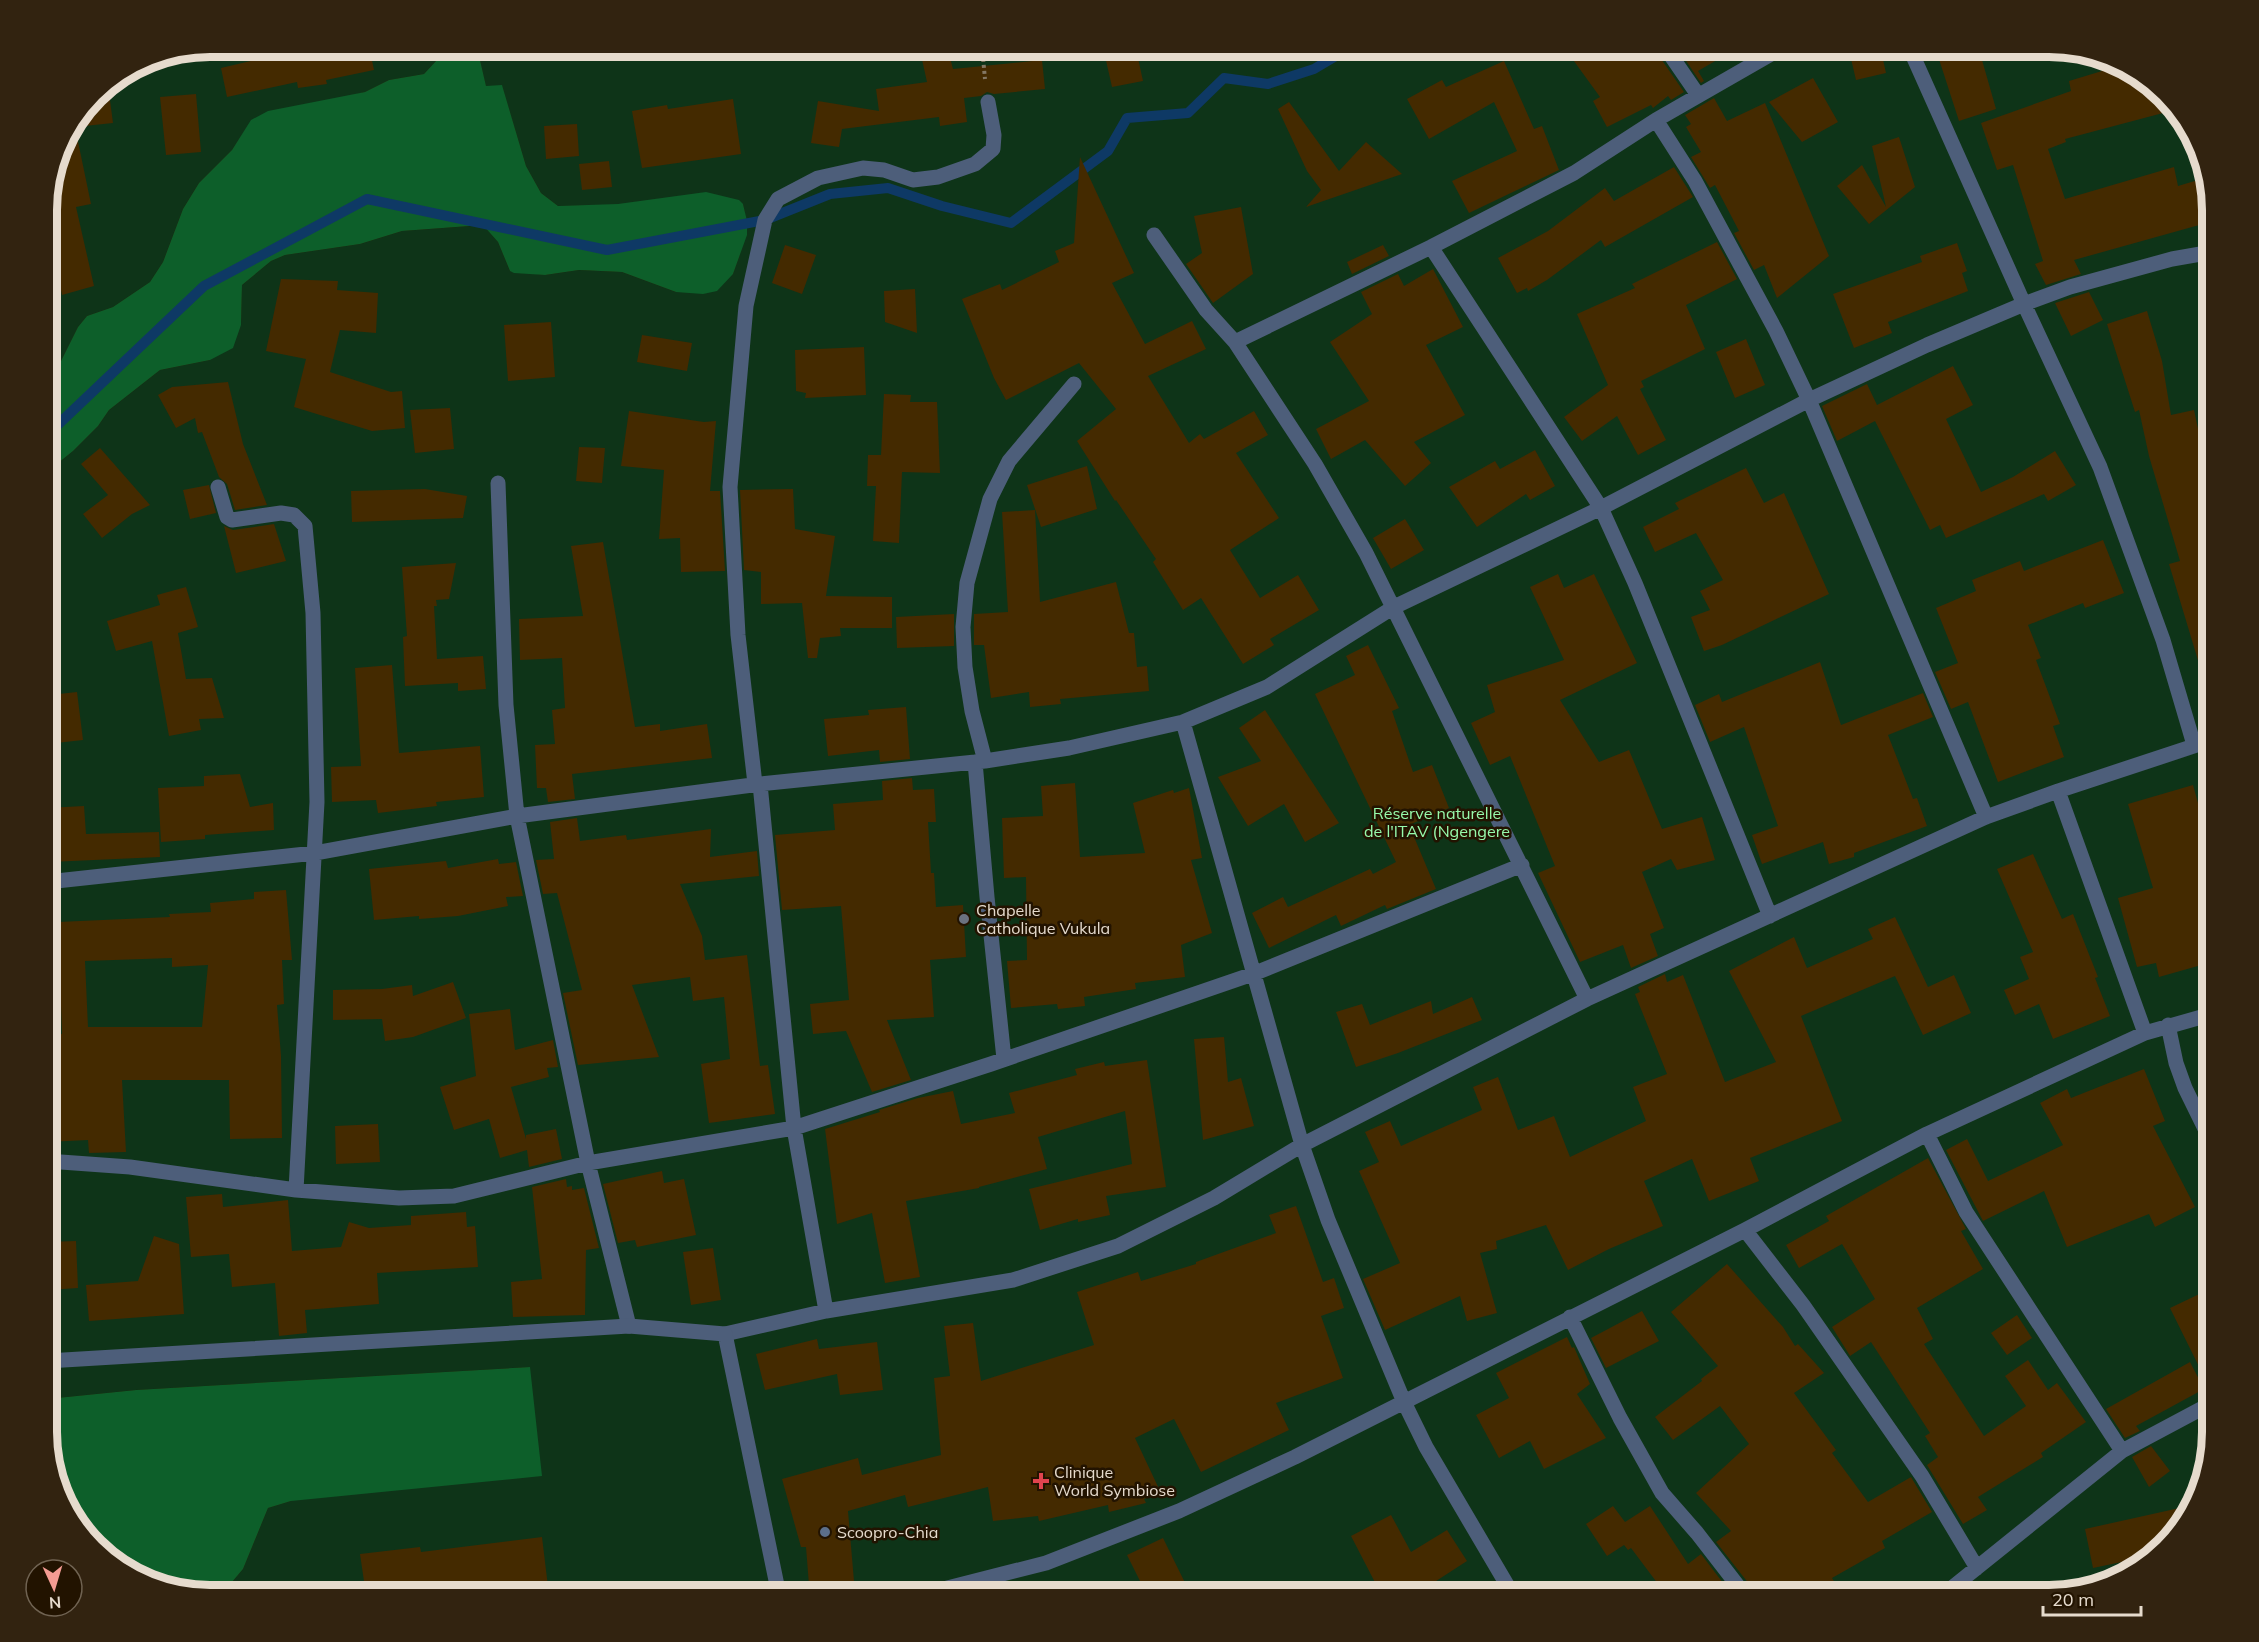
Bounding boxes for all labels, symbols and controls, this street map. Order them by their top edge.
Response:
park label: Réserve naturelle de l'ITAV (Ngengere [1364,803,1510,841]
place label: Chapelle Catholique Vukula [976,900,1110,938]
marker: Chapelle Catholique Vukula [957,912,971,926]
place label: Clinique World Symbiose [1054,1462,1175,1500]
marker: Clinique World Symbiose [1032,1472,1050,1490]
place label: Scoopro-Chia [837,1522,938,1542]
marker: Scoopro-Chia [818,1525,832,1539]
north arrow [24,1558,84,1618]
scale bar [2043,1579,2140,1617]
text: 20 m [2052,1588,2094,1611]
text: N [48,1593,62,1613]

